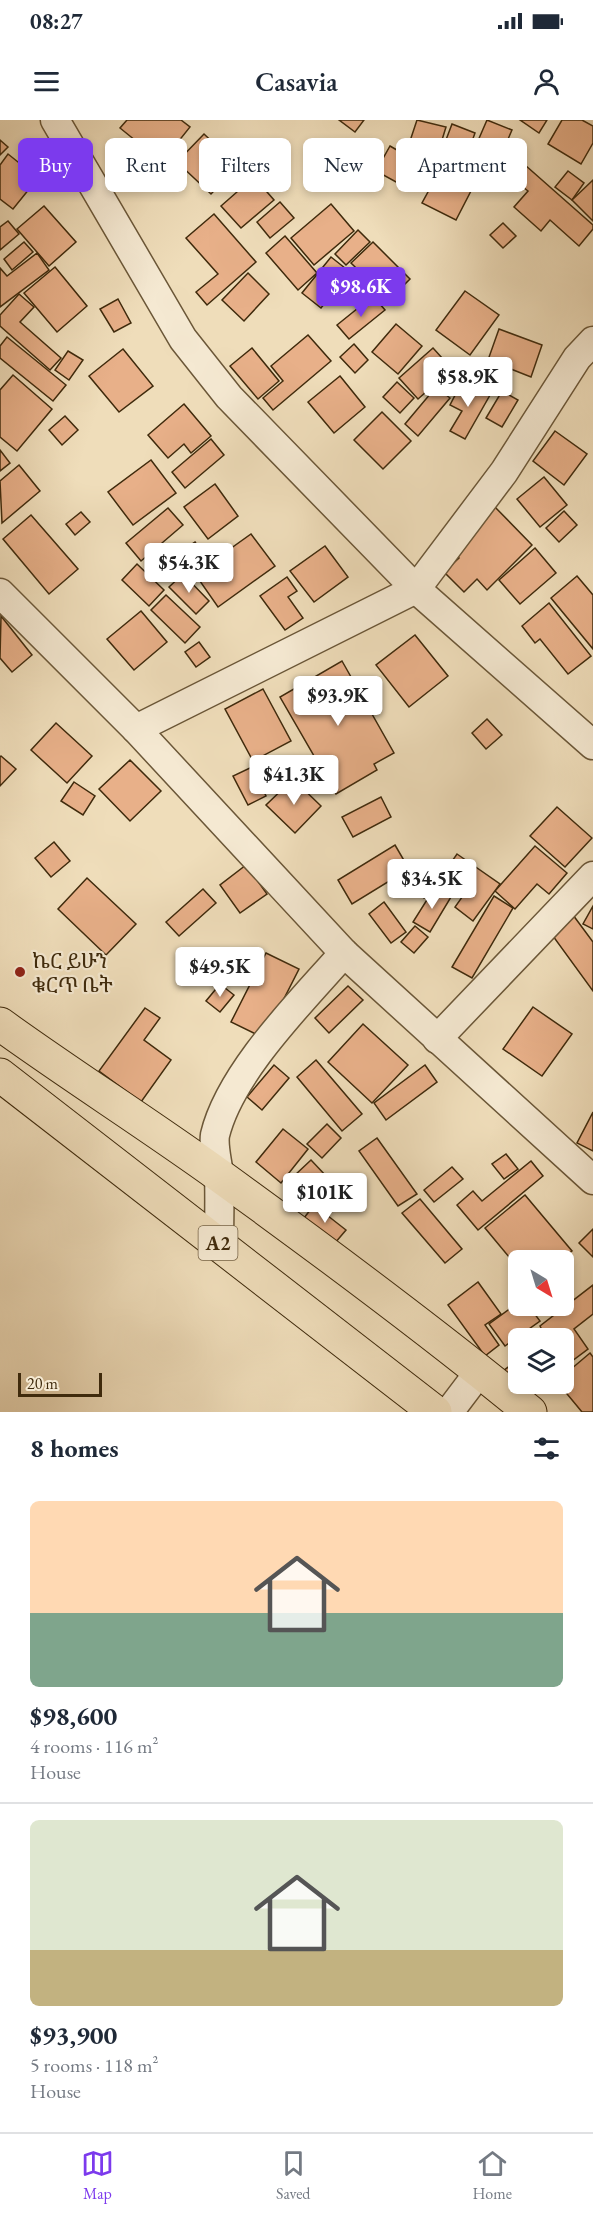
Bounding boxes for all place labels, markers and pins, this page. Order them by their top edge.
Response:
pin: $98.6K [312,267,410,318]
pin: $58.9K [419,357,517,408]
pin: $54.3K [140,543,238,594]
pin: $93.9K [289,676,387,727]
pin: $41.3K [245,755,343,806]
pin: $34.5K [383,859,481,910]
place label: ኬር ይሁን ቁርጥ ቤት [32,947,113,998]
pin: $49.5K [171,947,269,998]
marker: ኬር ይሁን ቁርጥ ቤት [13,965,27,979]
pin: $101K [283,1173,367,1224]

